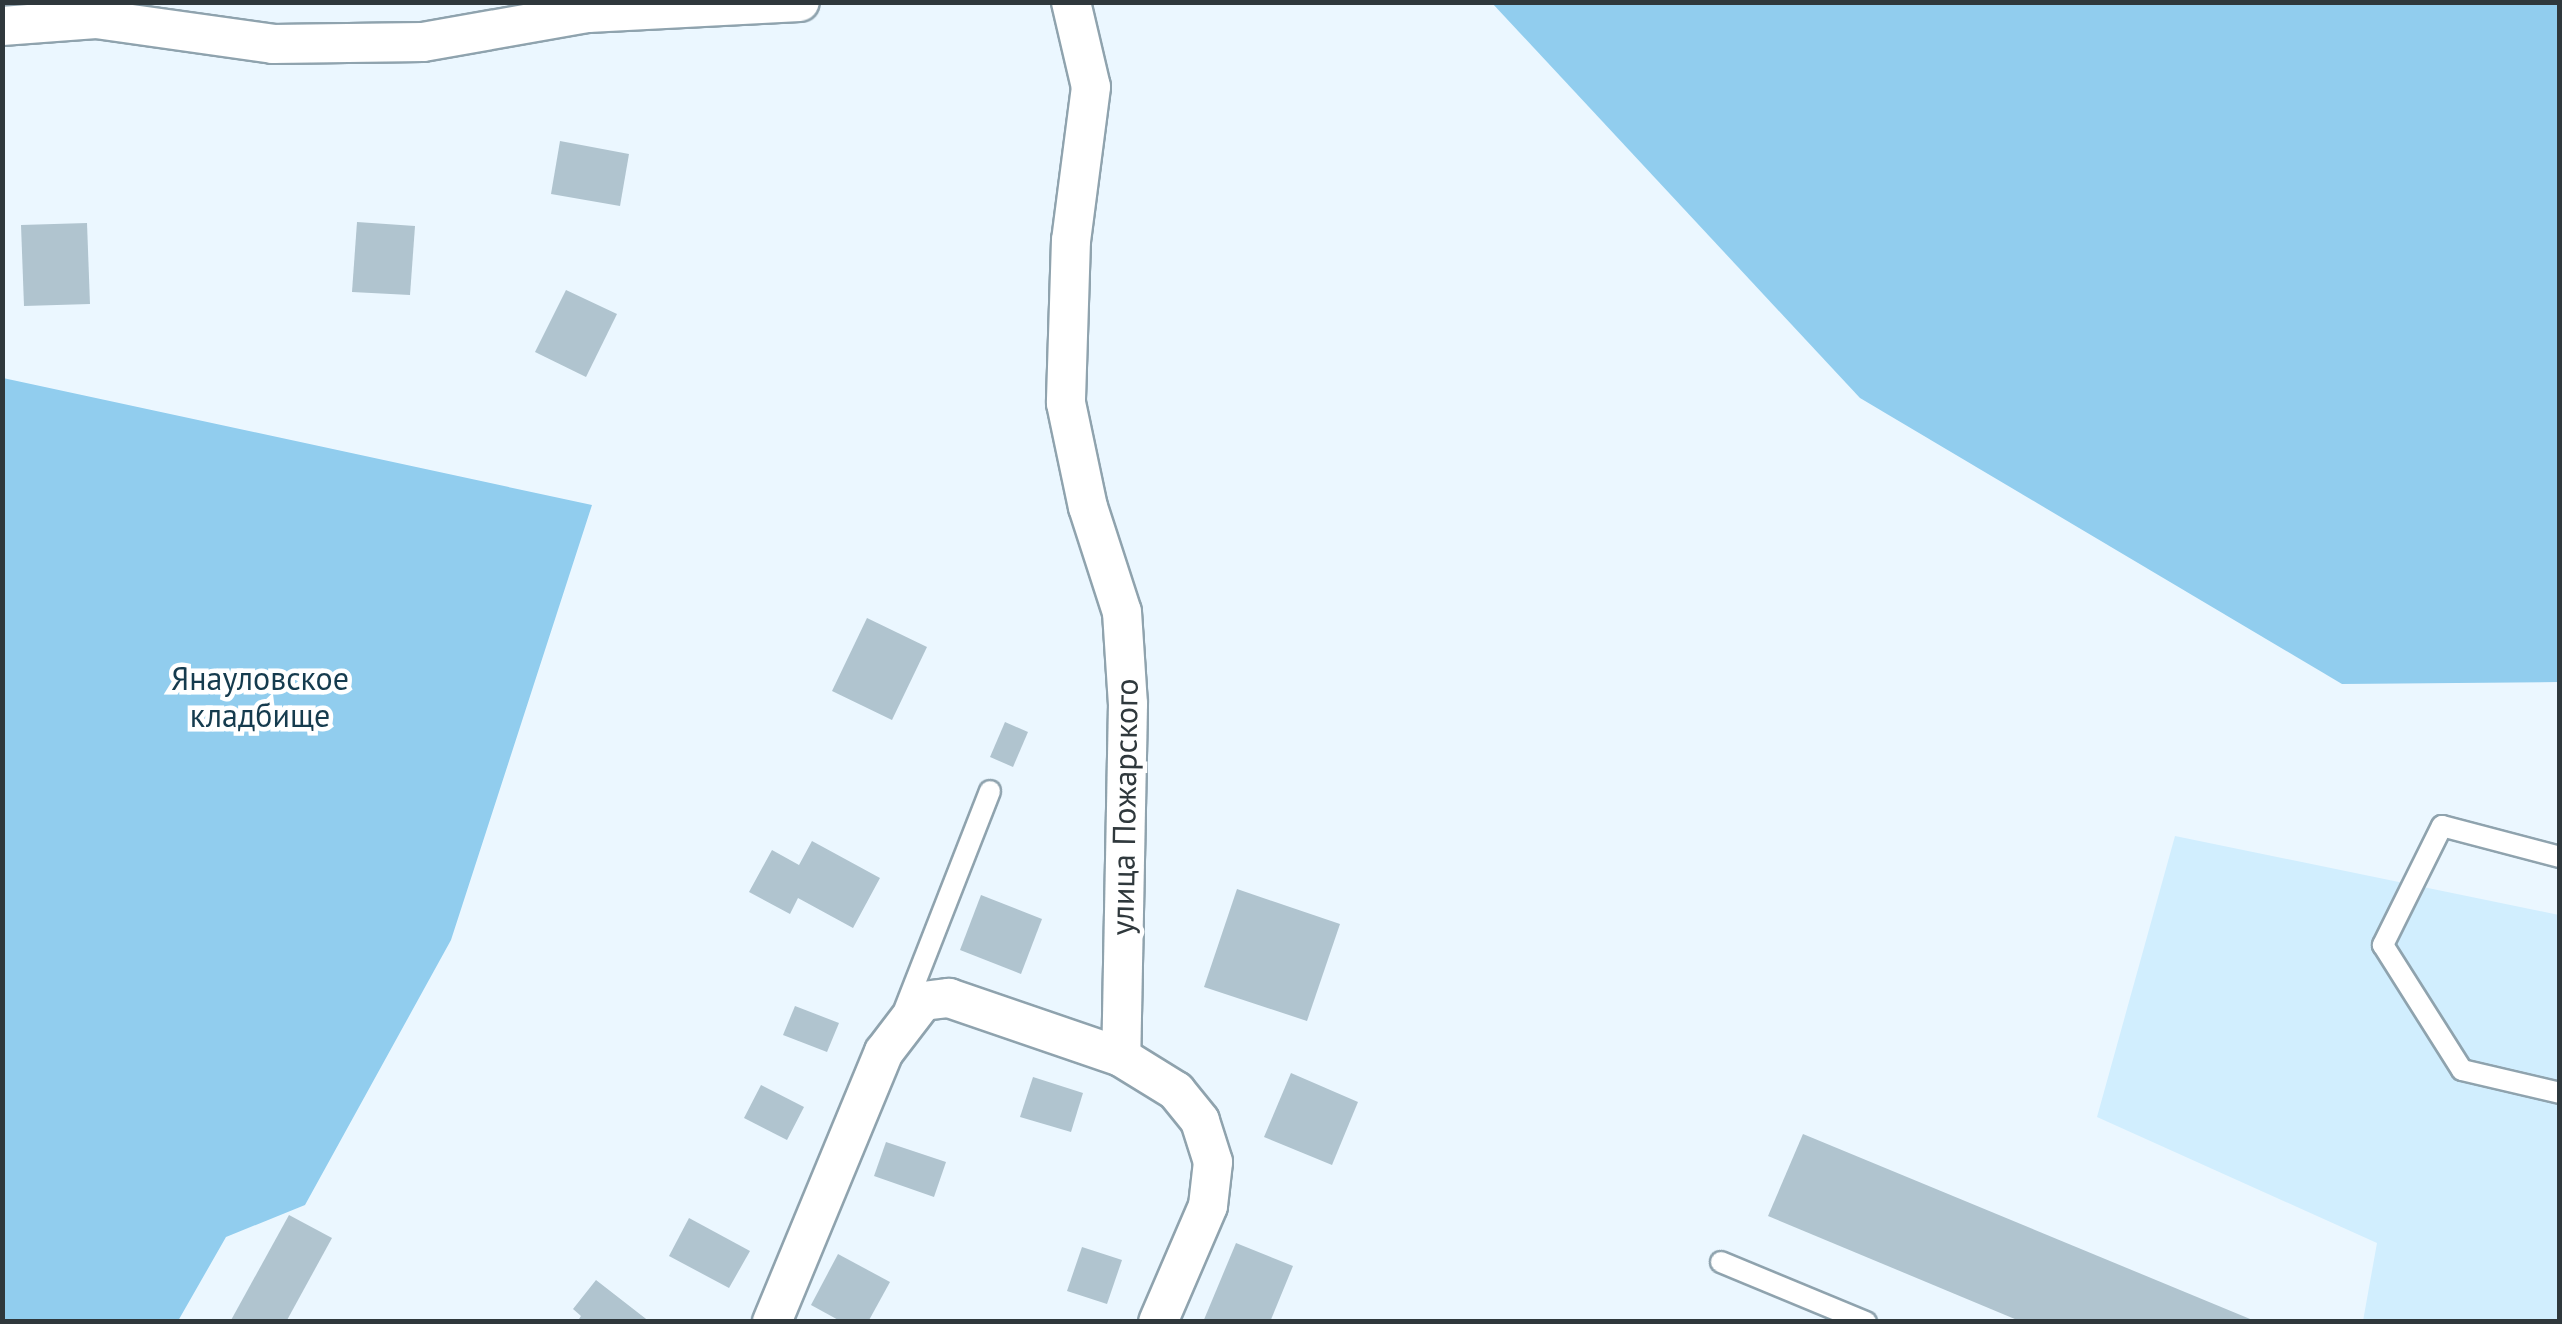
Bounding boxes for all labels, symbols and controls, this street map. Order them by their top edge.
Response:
park label: Янауловское кладбище [171,660,349,735]
street label: улица Пожарского [1103,678,1145,936]

